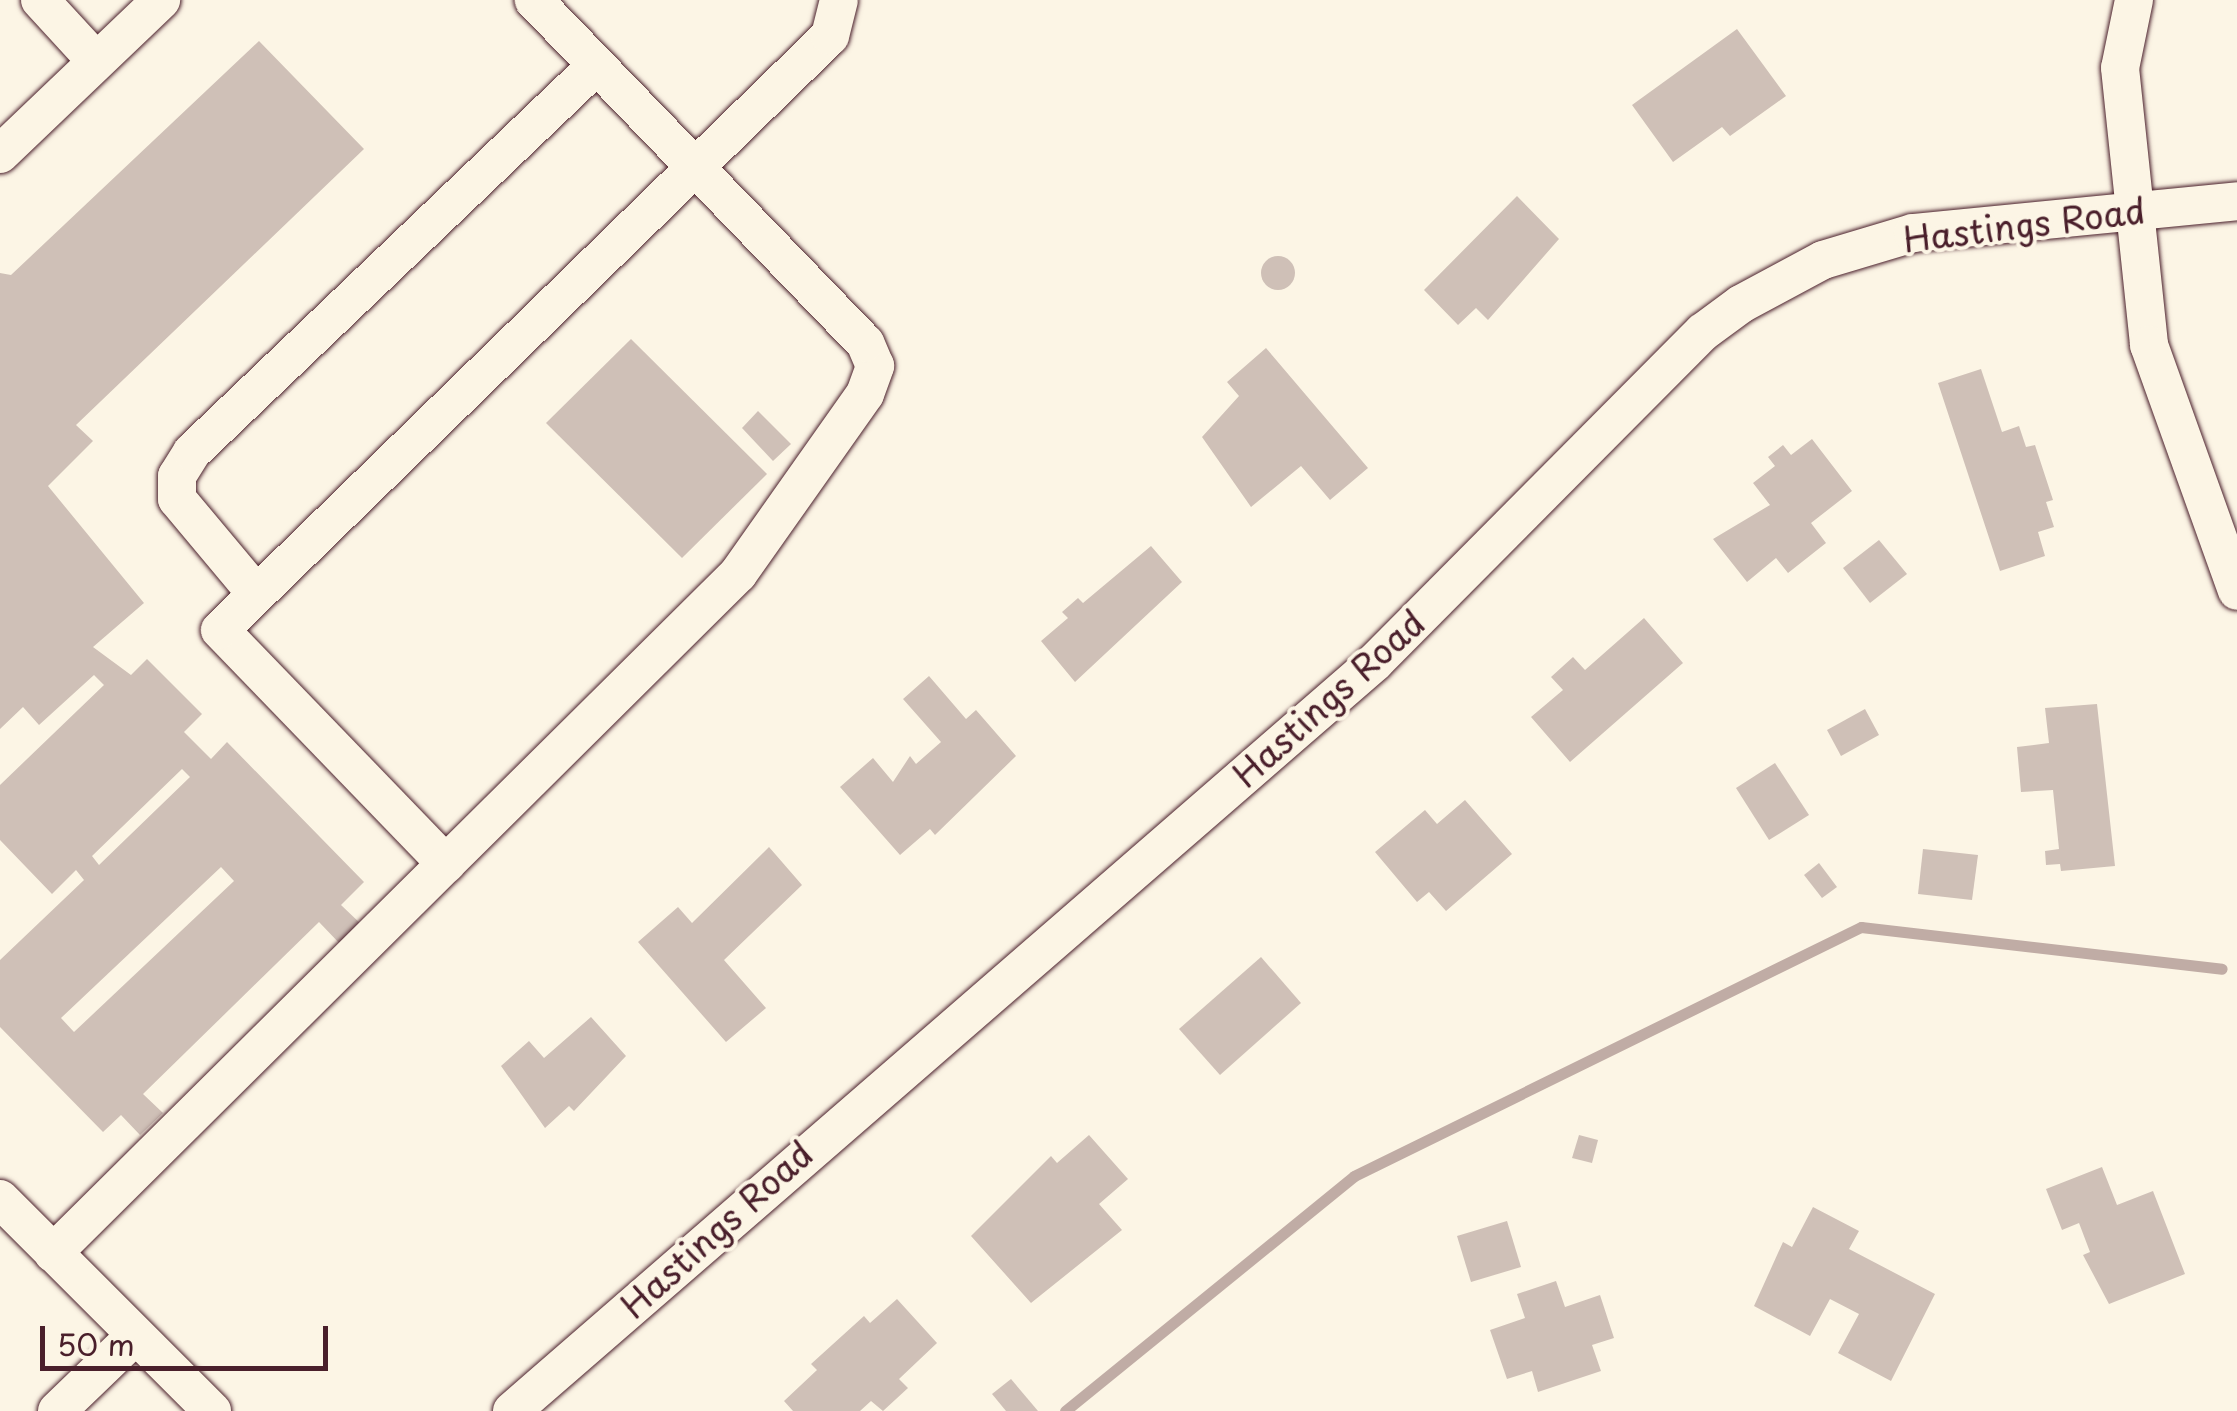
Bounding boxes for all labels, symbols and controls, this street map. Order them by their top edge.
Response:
street label: Hastings Road [1900,188,2148,260]
street label: Hastings Road [1223,601,1433,795]
street label: Hastings Road [611,1132,821,1326]
scale bar [45,1306,332,1368]
text: 50 m [57,1321,135,1366]

